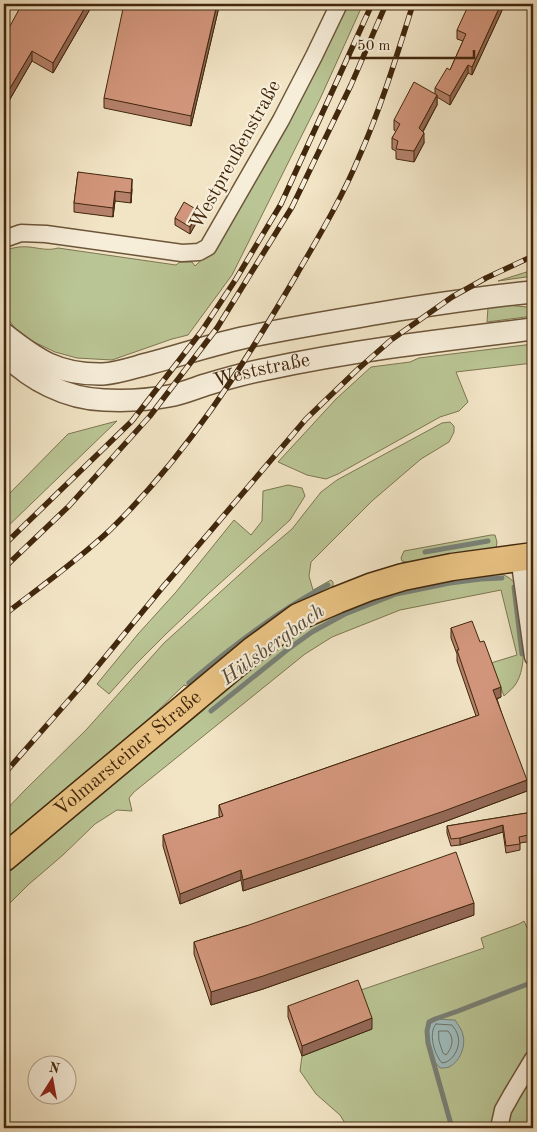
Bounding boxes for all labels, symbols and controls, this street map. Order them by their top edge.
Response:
scale bar [350,28,473,60]
text: 50 m [357,39,391,54]
street label: Westpreußenstraße [187,77,285,233]
street label: Weststraße [212,351,312,392]
water label: Hülsbergbach [216,600,329,690]
street label: Volmarsteiner Straße [51,687,205,821]
north arrow [28,1054,78,1104]
text: N [48,1060,61,1076]

